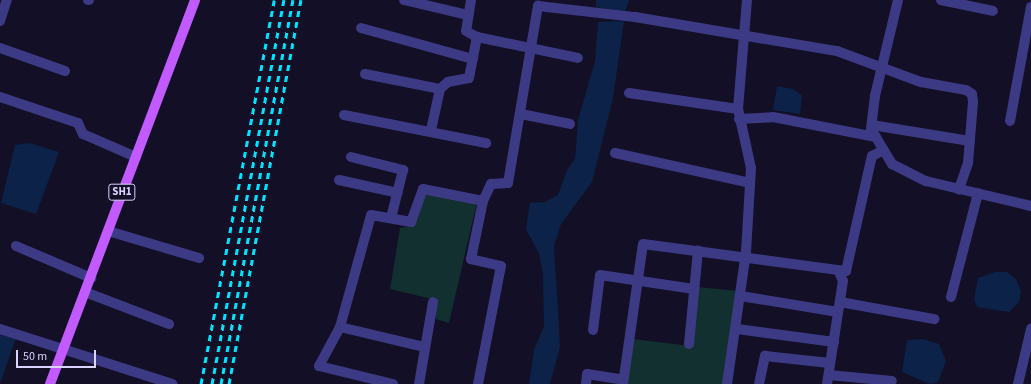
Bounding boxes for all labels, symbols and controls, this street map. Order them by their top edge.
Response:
road number: SH1 [108,183,136,201]
scale bar [18,342,98,368]
text: 50 m [23,348,47,365]

